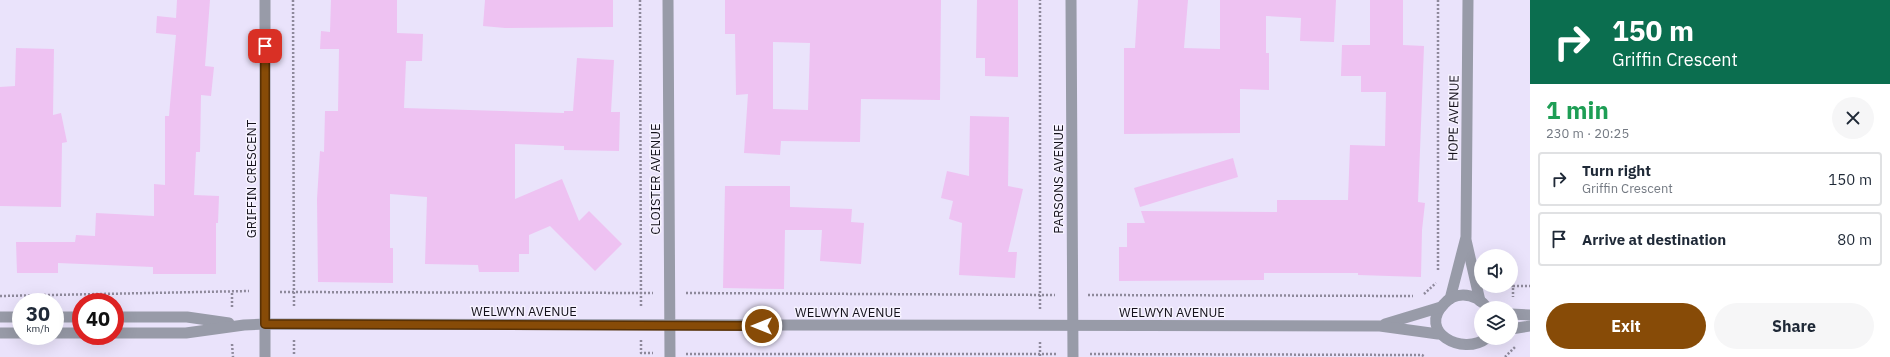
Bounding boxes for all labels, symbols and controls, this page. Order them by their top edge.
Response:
text: 150 m [1612,12,1694,49]
icon: right [1546,16,1598,68]
pin [248,29,282,63]
icon: arrive [254,35,276,57]
text: Griffin Crescent [1612,48,1738,71]
street label: HOPE AVENUE [1444,75,1463,161]
text: 1 min [1546,94,1609,126]
button: close [1832,97,1874,139]
street label: GRIFFIN CRESCENT [243,119,260,238]
street label: CLOISTER AVENUE [647,123,664,235]
street label: PARSONS AVENUE [1050,124,1067,234]
text: 230 m · 20:25 [1546,125,1629,142]
text: Turn right [1582,161,1651,180]
icon: right [1548,168,1570,190]
text: 150 m [1828,170,1872,189]
text: Griffin Crescent [1582,180,1673,197]
icon: arrive [1548,228,1570,250]
text: Arrive at destination [1582,230,1726,249]
text: 80 m [1837,230,1872,249]
map controls [1474,249,1518,345]
button: sound [1474,249,1518,293]
speed limit sign: 40 [72,293,124,345]
text: 30 [26,300,50,327]
button: layers [1474,301,1518,345]
street label: WELWYN AVENUE [471,303,577,320]
button: Exit [1546,303,1706,349]
button: Share [1714,303,1874,349]
street label: WELWYN AVENUE [795,304,901,321]
street label: WELWYN AVENUE [1119,304,1225,321]
position arrow [741,305,783,347]
text: km/h [26,322,50,335]

